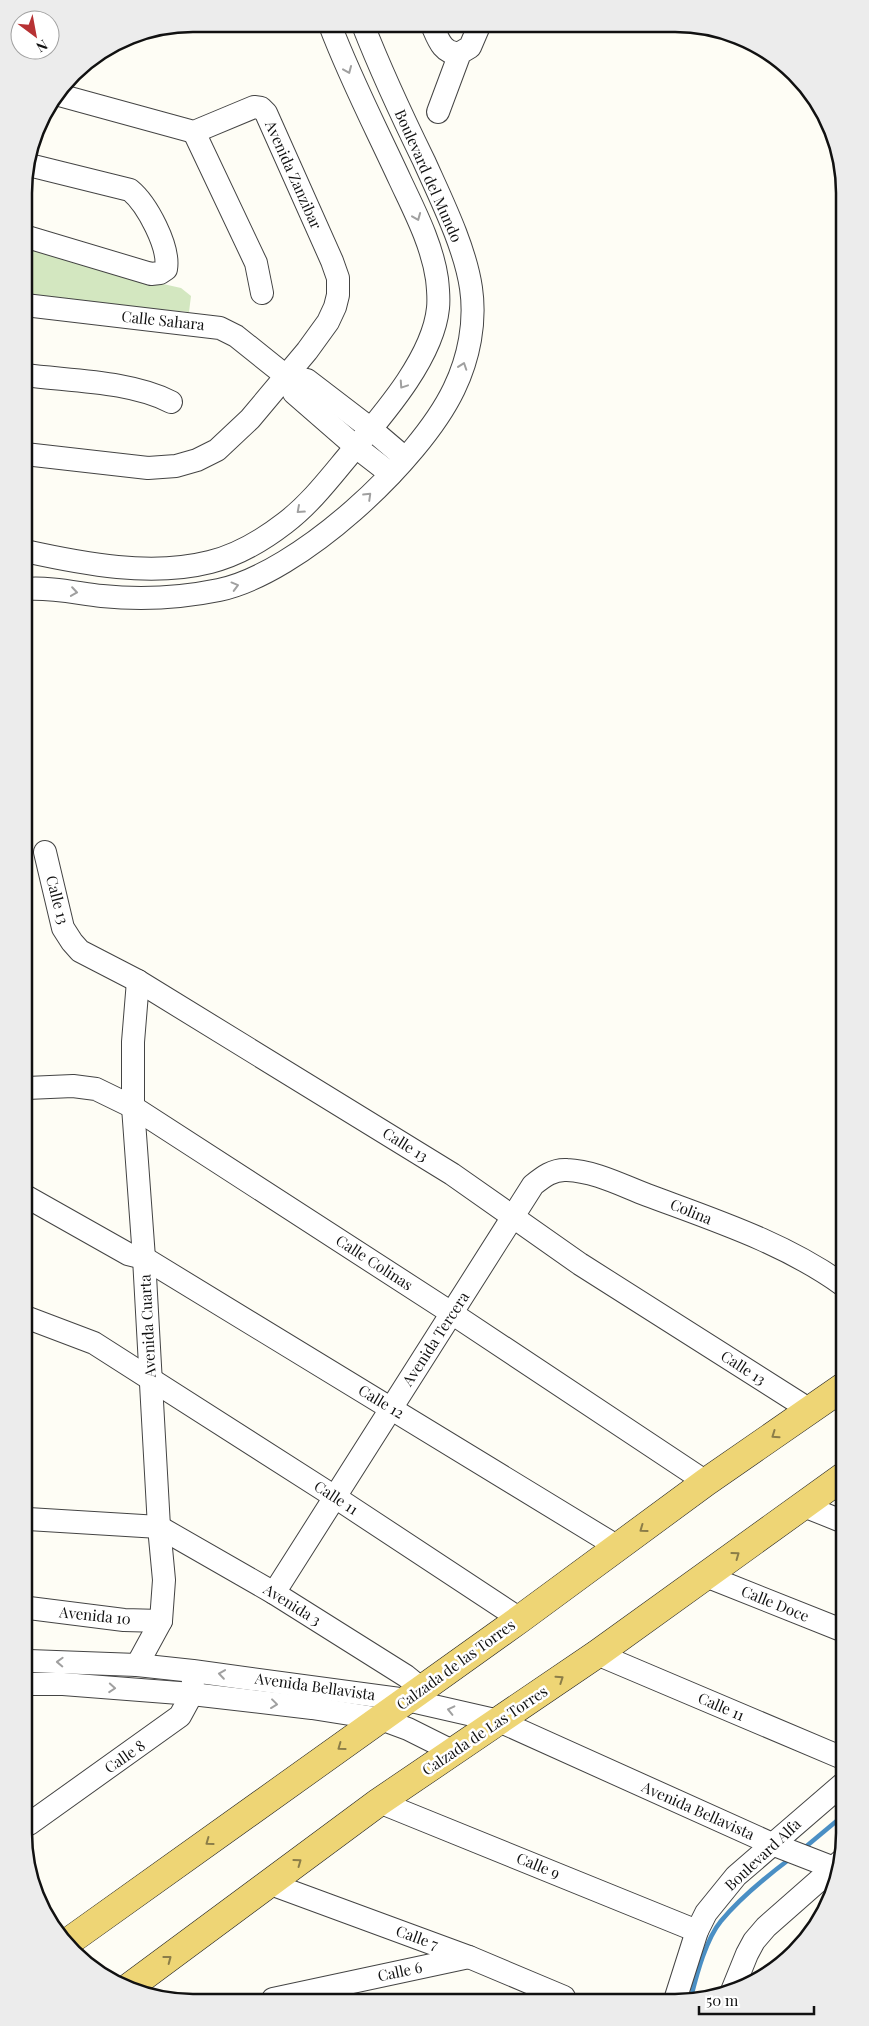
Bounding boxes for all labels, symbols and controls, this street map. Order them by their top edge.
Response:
north arrow [10,10,60,60]
text: N [33,36,51,57]
one-way arrow [342,65,353,74]
street label: Boulevard del Mundo [391,106,467,245]
street label: Avenida Zanzibar [261,116,327,232]
one-way arrow [410,212,421,221]
street label: Calle Sahara [121,306,206,334]
one-way arrow [457,362,467,371]
one-way arrow [400,380,410,389]
one-way arrow [363,493,372,502]
one-way arrow [296,504,305,513]
one-way arrow [230,581,238,591]
one-way arrow [70,586,78,597]
street label: Calle 13 [42,873,74,927]
street label: Calle 13 [379,1123,432,1166]
street label: Colina [667,1194,716,1229]
street label: Calle Colinas [332,1230,417,1294]
street label: Avenida Cuarta [134,1273,160,1379]
street label: Avenida Tercera [397,1287,473,1390]
street label: Calle 13 [717,1345,770,1389]
street label: Calle 12 [355,1380,408,1423]
one-way arrow [771,1429,781,1438]
street label: Calle 11 [311,1476,363,1519]
one-way arrow [639,1523,648,1532]
one-way arrow [730,1552,740,1561]
street label: Avenida 3 [259,1578,325,1630]
street label: Calle Doce [738,1580,812,1626]
street label: Avenida 10 [57,1601,132,1629]
street label: Calzada de las Torres [392,1614,519,1714]
one-way arrow [56,1656,64,1667]
street label: Avenida Bellavista [253,1668,377,1704]
one-way arrow [217,1670,226,1680]
one-way arrow [555,1676,564,1685]
street label: Calzada de Las Torres [418,1681,551,1780]
one-way arrow [109,1682,117,1693]
street label: Calle 11 [695,1687,748,1725]
one-way arrow [270,1698,278,1709]
one-way arrow [447,1705,456,1716]
street label: Calle 8 [100,1735,149,1777]
one-way arrow [337,1741,347,1750]
street label: Avenida Bellavista [638,1776,758,1844]
street label: Boulevard Alfa [720,1813,805,1895]
one-way arrow [205,1836,215,1845]
street label: Calle 9 [514,1847,563,1883]
one-way arrow [292,1859,302,1868]
street label: Calle 7 [393,1920,441,1954]
one-way arrow [162,1956,172,1965]
street label: Calle 6 [376,1956,424,1986]
scale bar [699,1984,814,2016]
text: 50 m [706,1990,739,2010]

